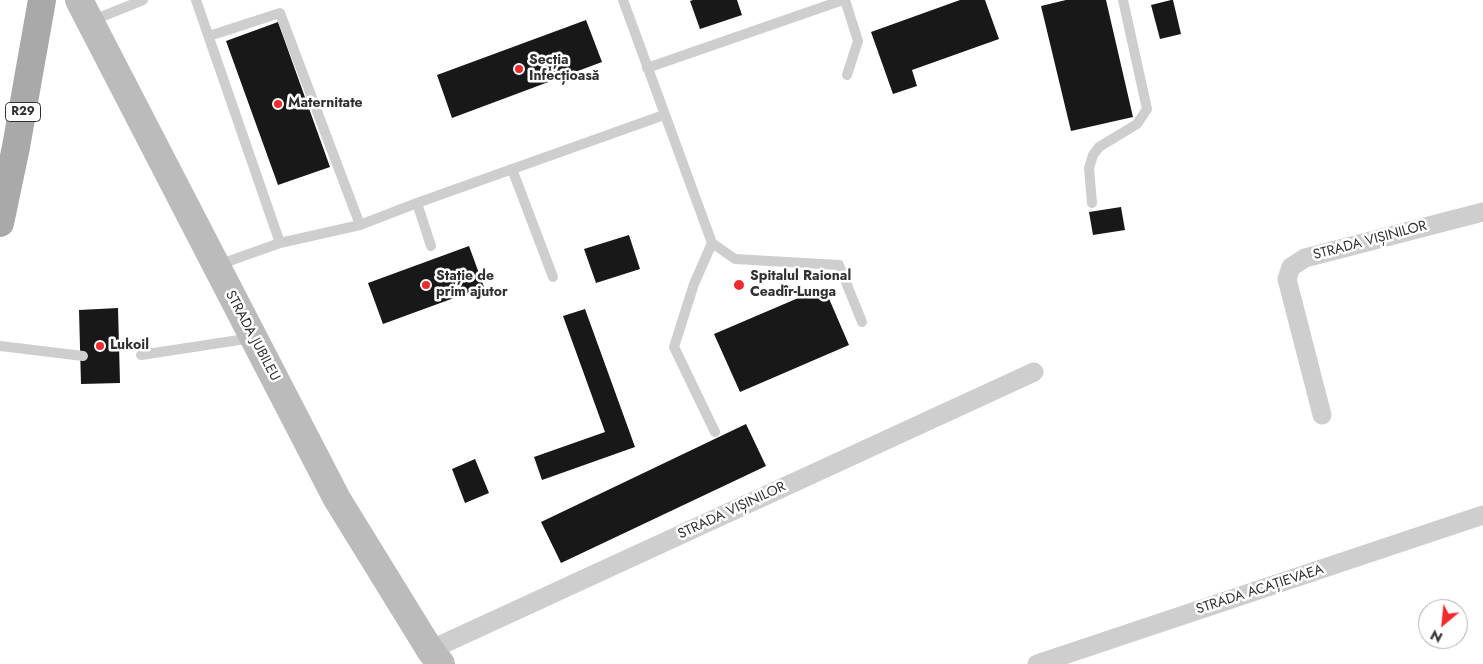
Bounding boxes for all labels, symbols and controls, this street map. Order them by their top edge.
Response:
place label: Secția Infecțioasă [529,53,599,85]
marker: Secția Infecțioasă [513,63,525,75]
place label: Maternitate [288,96,363,112]
marker: Maternitate [272,98,284,110]
road number: R29 [5,102,40,121]
street label: STRADA VIȘINILOR [1311,218,1429,264]
place label: Stație de prim ajutor [436,269,508,302]
place label: Spitalul Raional Ceadîr-Lunga [750,269,851,302]
marker: Spitalul Raional Ceadîr-Lunga [732,278,746,292]
marker: Stație de prim ajutor [420,279,432,291]
street label: STRADA JUBILEU [221,288,283,384]
place label: Lukoil [110,338,149,354]
marker: Lukoil [94,340,106,352]
street label: STRADA VIȘINILOR [676,479,788,543]
street label: STRADA ACAȚIEVAEA [1194,561,1326,619]
north arrow [1418,599,1468,649]
text: N [1427,625,1446,648]

